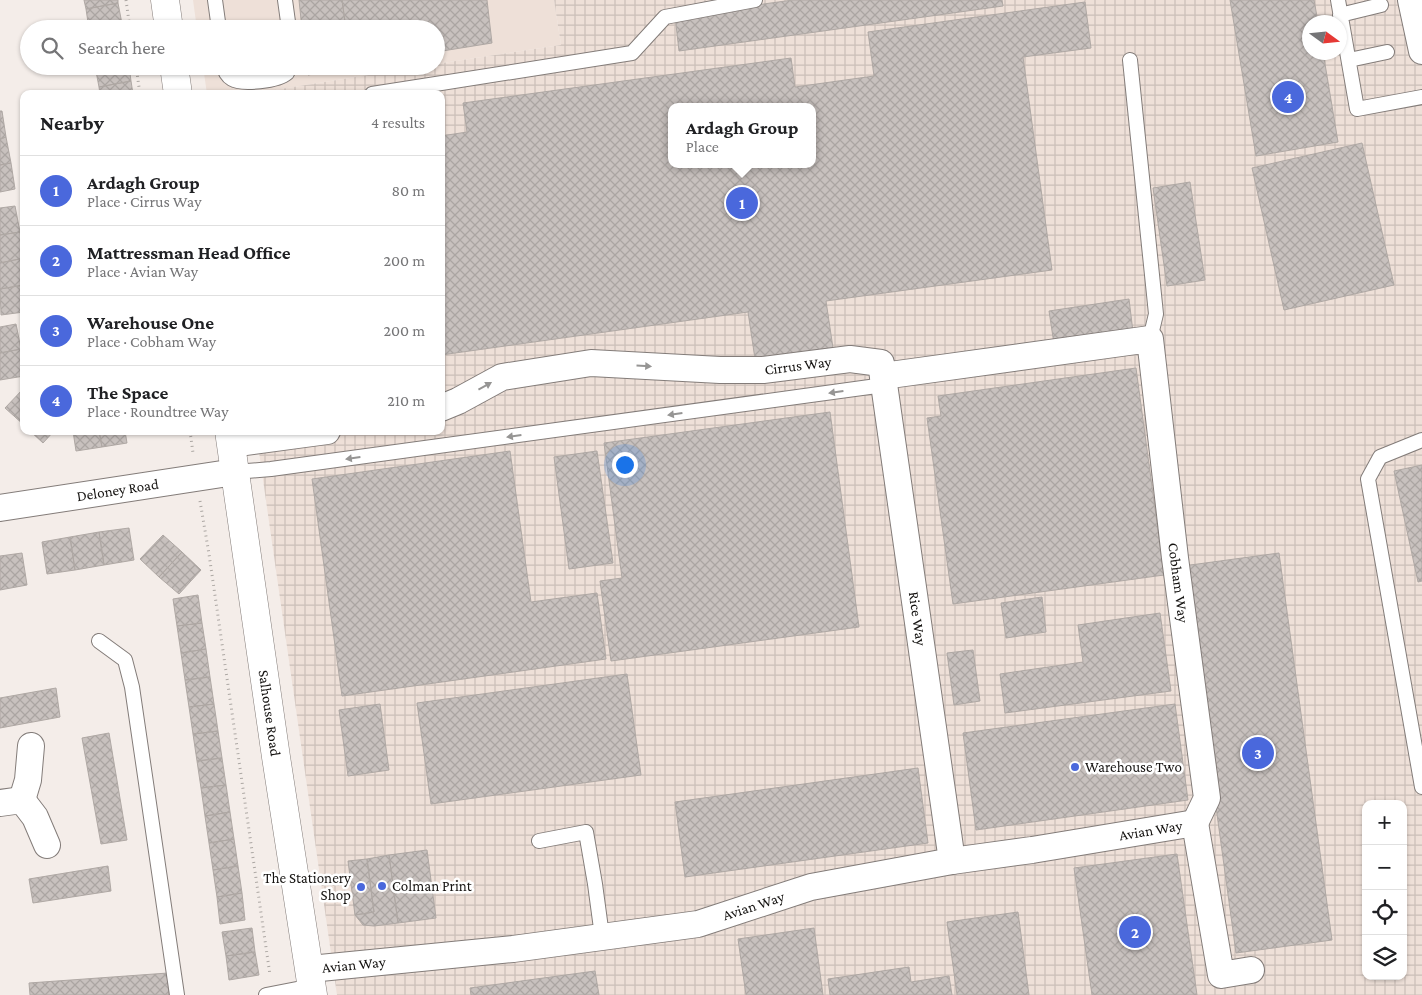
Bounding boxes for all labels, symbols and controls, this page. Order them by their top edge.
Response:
north arrow [1302,15,1347,60]
search box [20,20,445,75]
icon: search [38,34,66,62]
text: Search here [78,37,165,58]
pin: 4 [1272,78,1304,116]
popup [668,103,816,168]
text: Nearby [40,111,104,135]
text: 4 results [371,114,425,131]
text: Ardagh Group [686,117,798,138]
text: Place [686,138,719,155]
text: Ardagh Group [87,172,200,193]
text: 1 [53,182,59,199]
text: 80 m [391,182,425,199]
pin: 1 [726,184,758,222]
text: Place · Cirrus Way [87,193,202,210]
text: Mattressman Head Office [87,242,291,263]
text: 2 [52,252,60,269]
text: 200 m [383,252,425,269]
text: Place · Avian Way [87,263,198,280]
text: Warehouse One [87,312,214,333]
text: 3 [52,322,60,339]
text: 200 m [383,322,425,339]
text: Place · Cobham Way [87,333,216,350]
street label: Cirrus Way [764,353,832,378]
one-way arrow [636,362,652,370]
text: The Space [87,382,168,403]
one-way arrow [478,382,491,391]
one-way arrow [828,388,844,396]
text: 4 [52,392,60,409]
text: 210 m [387,392,425,409]
text: Place · Roundtree Way [87,403,229,420]
one-way arrow [667,410,683,418]
one-way arrow [506,432,522,440]
your location [612,452,638,478]
one-way arrow [345,454,361,462]
street label: Deloney Road [75,476,160,504]
street label: Cobham Way [1165,542,1192,624]
street label: Rice Way [906,590,929,647]
street label: Salhouse Road [256,669,284,757]
pin: 3 [1242,734,1274,772]
place label: Warehouse Two [1085,759,1182,775]
marker: Warehouse Two [1069,761,1081,773]
map controls [1362,800,1407,980]
button: + [1362,800,1407,845]
street label: Avian Way [1118,817,1184,843]
button: − [1362,845,1407,890]
place label: The Stationery Shop [263,870,351,904]
place label: Colman Print [392,878,473,894]
marker: Colman Print [376,880,388,892]
marker: The Stationery Shop [355,881,367,893]
street label: Avian Way [721,888,787,923]
button: locate [1362,890,1407,935]
pin: 2 [1119,913,1151,951]
button: layers [1362,935,1407,980]
street label: Avian Way [321,954,387,976]

